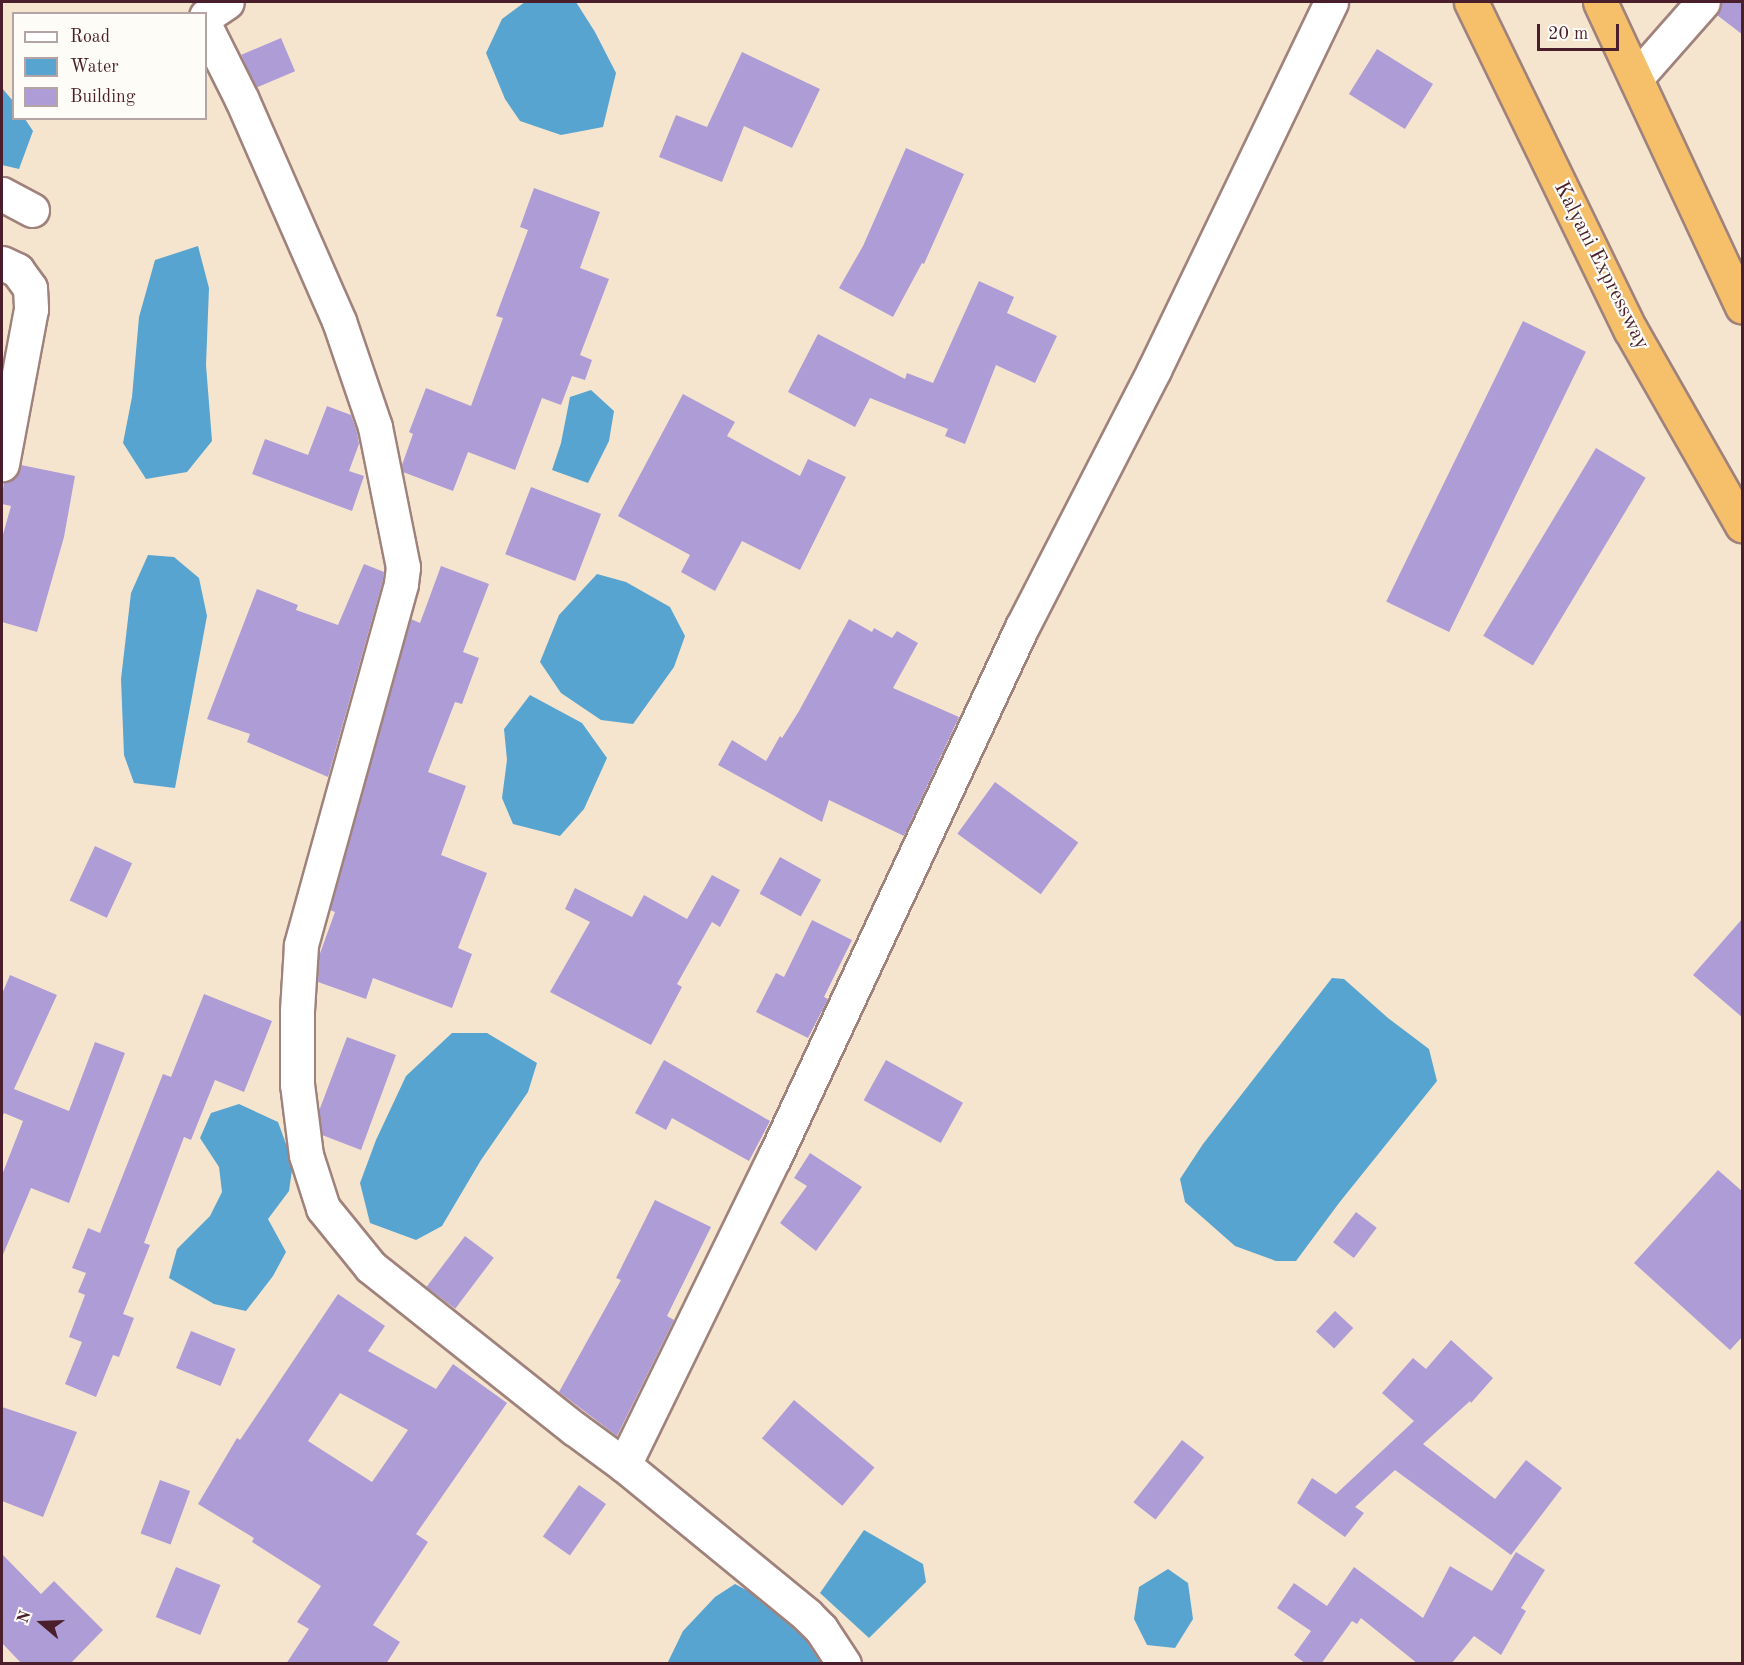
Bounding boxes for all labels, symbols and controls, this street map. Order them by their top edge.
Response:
legend [12,12,207,120]
scale bar [1540,12,1622,50]
text: 20 m [1548,25,1588,43]
text: Road [70,28,110,46]
text: Water [70,58,119,76]
text: Building [70,88,135,106]
street label: Kalyani Expressway [1548,178,1654,354]
north arrow [12,1593,72,1653]
text: N [15,1609,35,1626]

